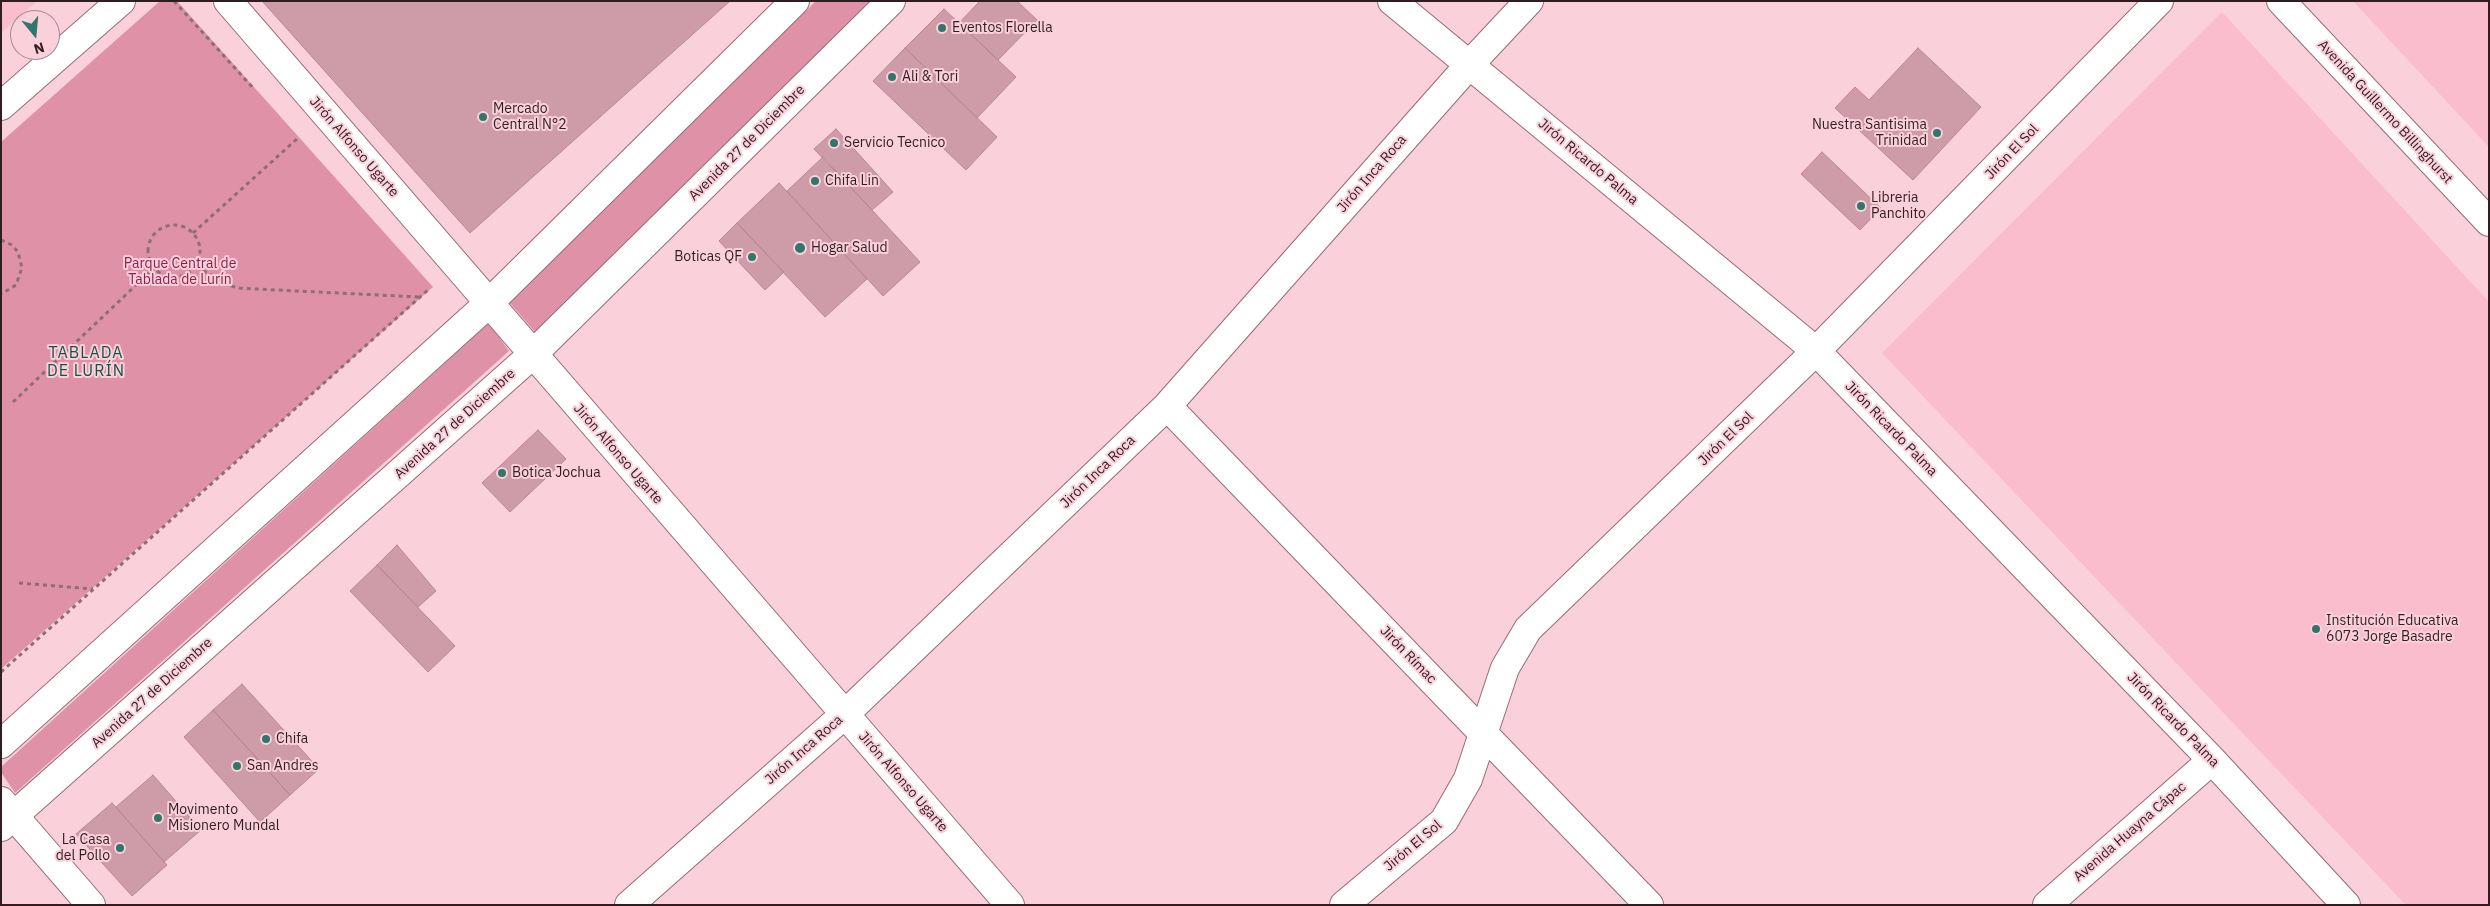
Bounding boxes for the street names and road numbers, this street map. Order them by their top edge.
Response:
street label: Avenida Guillermo Billinghurst [2314,37,2456,187]
street label: Avenida 27 de Diciembre [686,82,808,204]
street label: Jirón Alfonso Ugarte [306,93,402,201]
street label: Jirón Ricardo Palma [1535,115,1641,209]
street label: Jirón El Sol [1982,121,2042,183]
street label: Jirón Inca Roca [1334,132,1410,216]
street label: Avenida 27 de Diciembre [391,365,519,483]
street label: Jirón Ricardo Palma [1841,378,1941,480]
street label: Jirón Alfonso Ugarte [570,400,666,508]
street label: Jirón El Sol [1695,409,1757,469]
street label: Jirón Inca Roca [1057,432,1139,512]
street label: Jirón Rímac [1376,623,1440,687]
street label: Avenida 27 de Diciembre [88,634,216,752]
street label: Jirón Ricardo Palma [2123,669,2223,771]
street label: Jirón Inca Roca [762,712,846,788]
street label: Jirón Alfonso Ugarte [855,728,951,836]
street label: Avenida Huayna Cápac [2070,779,2190,885]
street label: Jirón El Sol [1381,817,1445,875]

